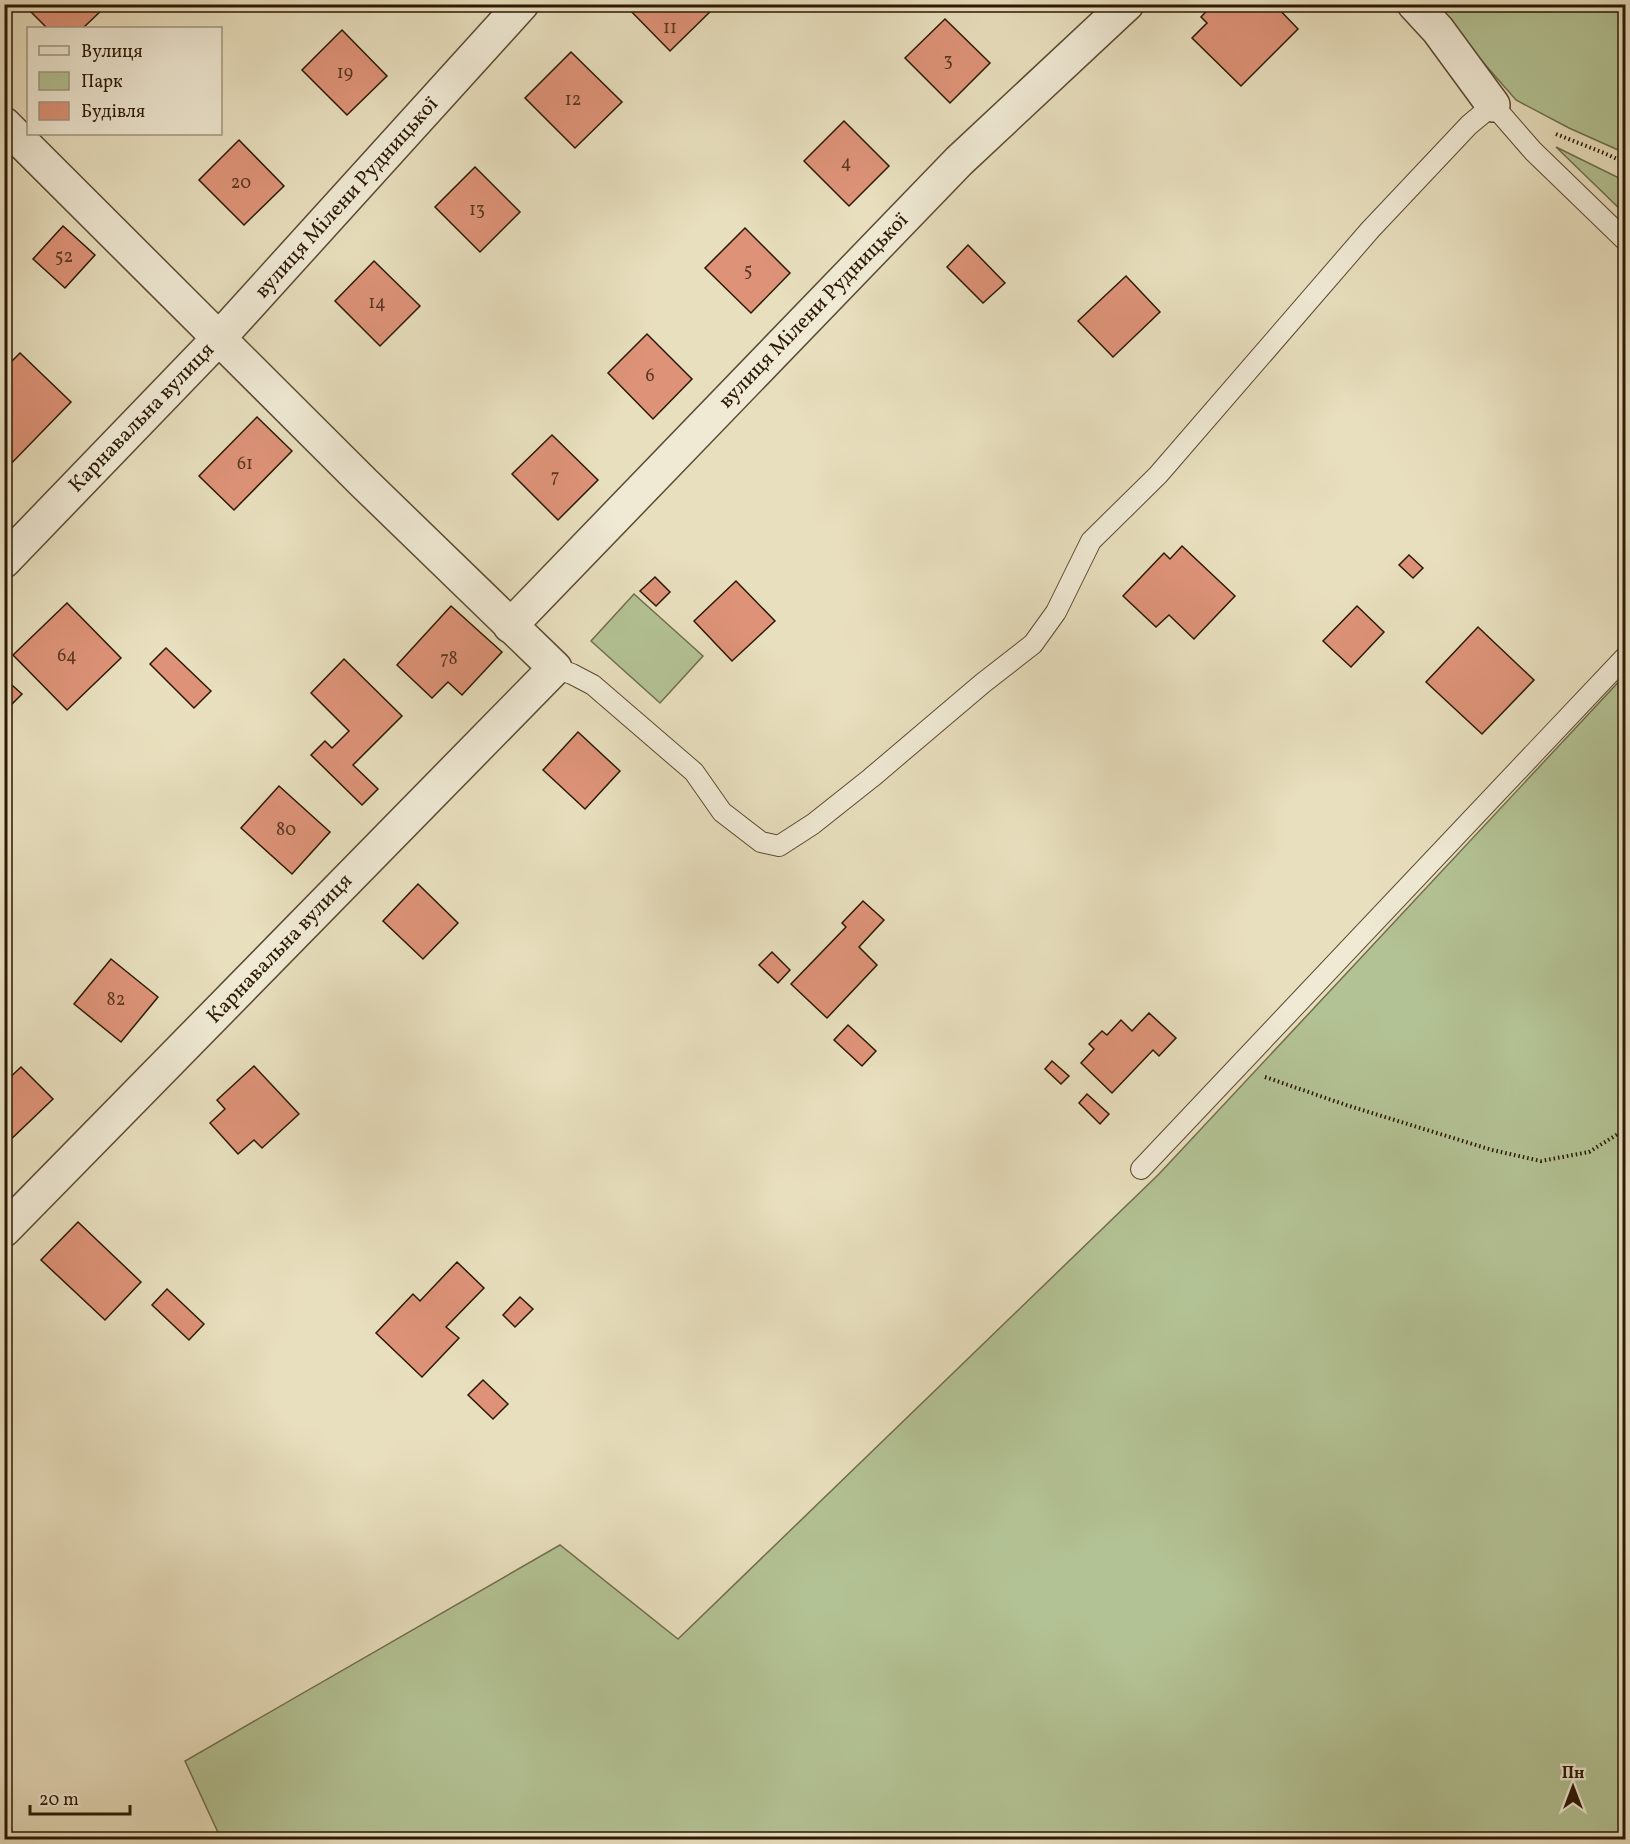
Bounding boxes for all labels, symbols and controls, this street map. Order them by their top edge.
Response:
house number: 11 [663,16,677,41]
legend [27,27,222,135]
text: Вулиця [81,40,143,65]
house number: 3 [943,49,953,74]
house number: 19 [337,61,353,86]
text: Парк [81,70,123,95]
house number: 12 [565,88,581,113]
street label: вулиця Мілени Рудницької [249,91,445,305]
text: Будівля [81,100,145,125]
house number: 4 [841,151,851,176]
house number: 20 [231,171,251,196]
house number: 13 [469,198,485,223]
street label: вулиця Мілени Рудницької [713,207,915,415]
house number: 52 [55,245,73,270]
house number: 5 [744,259,752,284]
house number: 14 [368,291,386,316]
street label: Карнавальна вулиця [63,337,221,499]
house number: 6 [645,364,655,389]
house number: 61 [237,452,253,477]
house number: 7 [551,465,559,490]
house number: 64 [57,644,77,669]
house number: 78 [440,647,458,672]
house number: 80 [276,818,296,843]
street label: Карнавальна вулиця [201,868,359,1030]
house number: 82 [107,988,125,1013]
north arrow [1543,1757,1603,1817]
text: Пн [1562,1763,1584,1785]
scale bar [30,1778,130,1816]
text: 20 m [39,1788,79,1813]

